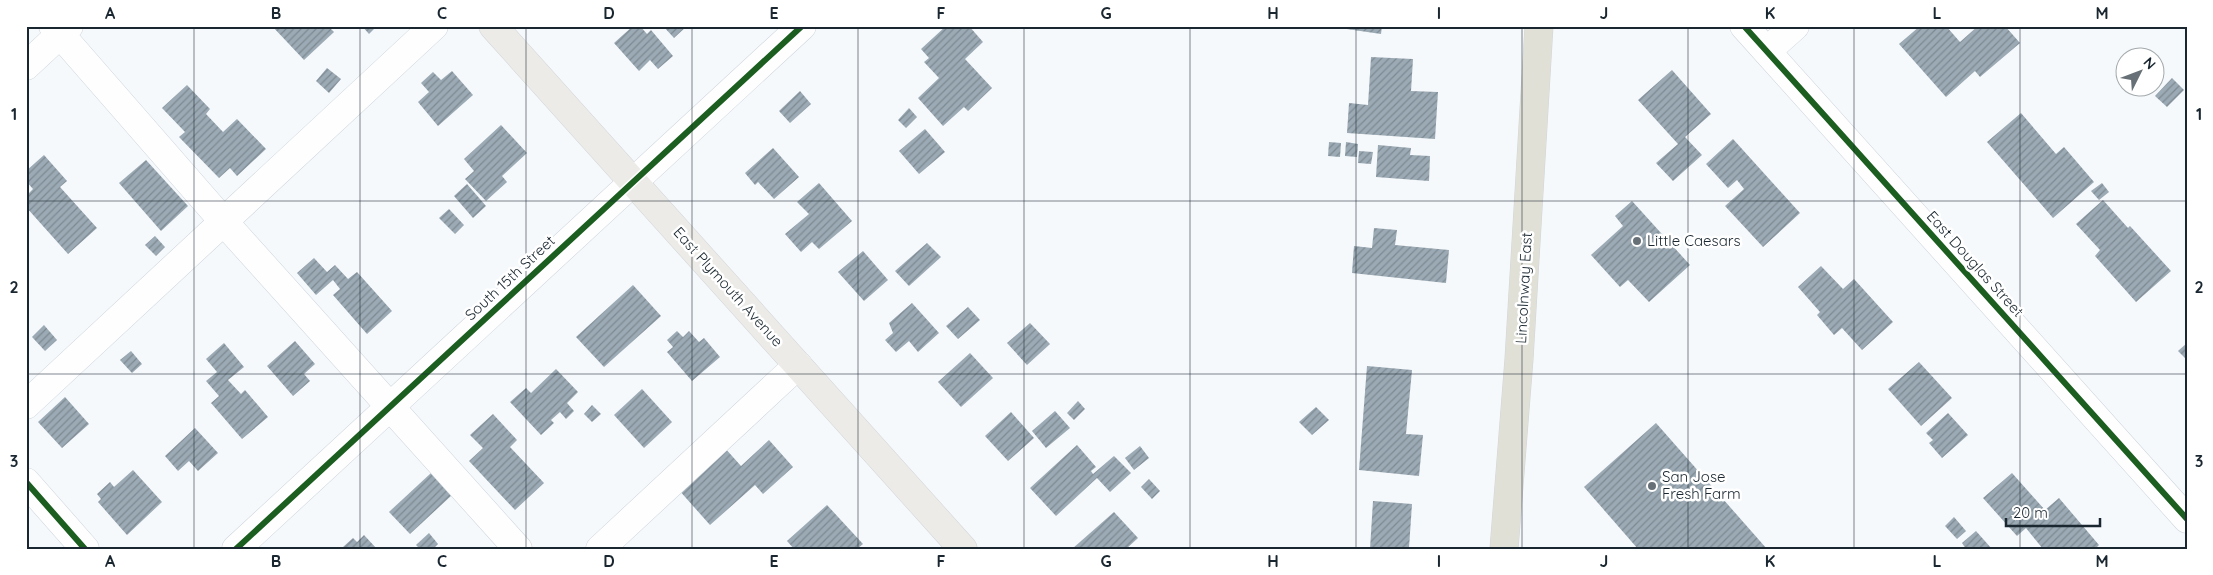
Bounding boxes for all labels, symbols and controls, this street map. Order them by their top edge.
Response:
text: A [105,3,116,23]
text: B [271,3,281,23]
text: C [437,3,447,23]
text: D [603,3,615,23]
text: E [769,3,779,23]
text: F [937,3,946,23]
text: G [1100,3,1112,23]
text: H [1267,3,1279,23]
text: I [1437,3,1441,23]
text: J [1600,3,1608,23]
text: K [1765,3,1775,23]
text: L [1933,3,1942,23]
text: M [2095,3,2109,23]
north arrow [2116,48,2166,98]
text: N [2140,53,2160,73]
text: 1 [11,104,17,124]
text: 1 [2196,104,2202,124]
street label: East Douglas Street [1923,207,2028,321]
street label: East Plymouth Avenue [670,223,787,351]
street label: South 15th Street [461,231,559,324]
place label: Little Caesars [1647,231,1741,250]
street label: Lincolnway East [1511,232,1536,344]
marker: Little Caesars [1631,235,1643,247]
text: 2 [9,277,19,297]
text: 2 [2194,277,2204,297]
text: 3 [10,451,18,471]
text: 3 [2195,451,2203,471]
place label: San Jose Fresh Farm [1662,467,1741,503]
marker: San Jose Fresh Farm [1646,480,1658,492]
scale bar [2006,495,2099,527]
text: 20 m [2013,503,2048,522]
text: A [105,551,116,571]
text: B [271,551,281,571]
text: C [437,551,447,571]
text: D [603,551,615,571]
text: E [769,551,779,571]
text: F [937,551,946,571]
text: G [1100,551,1112,571]
text: H [1267,551,1279,571]
text: I [1437,551,1441,571]
text: J [1600,551,1608,571]
text: K [1765,551,1775,571]
text: L [1933,551,1942,571]
text: M [2095,551,2109,571]

